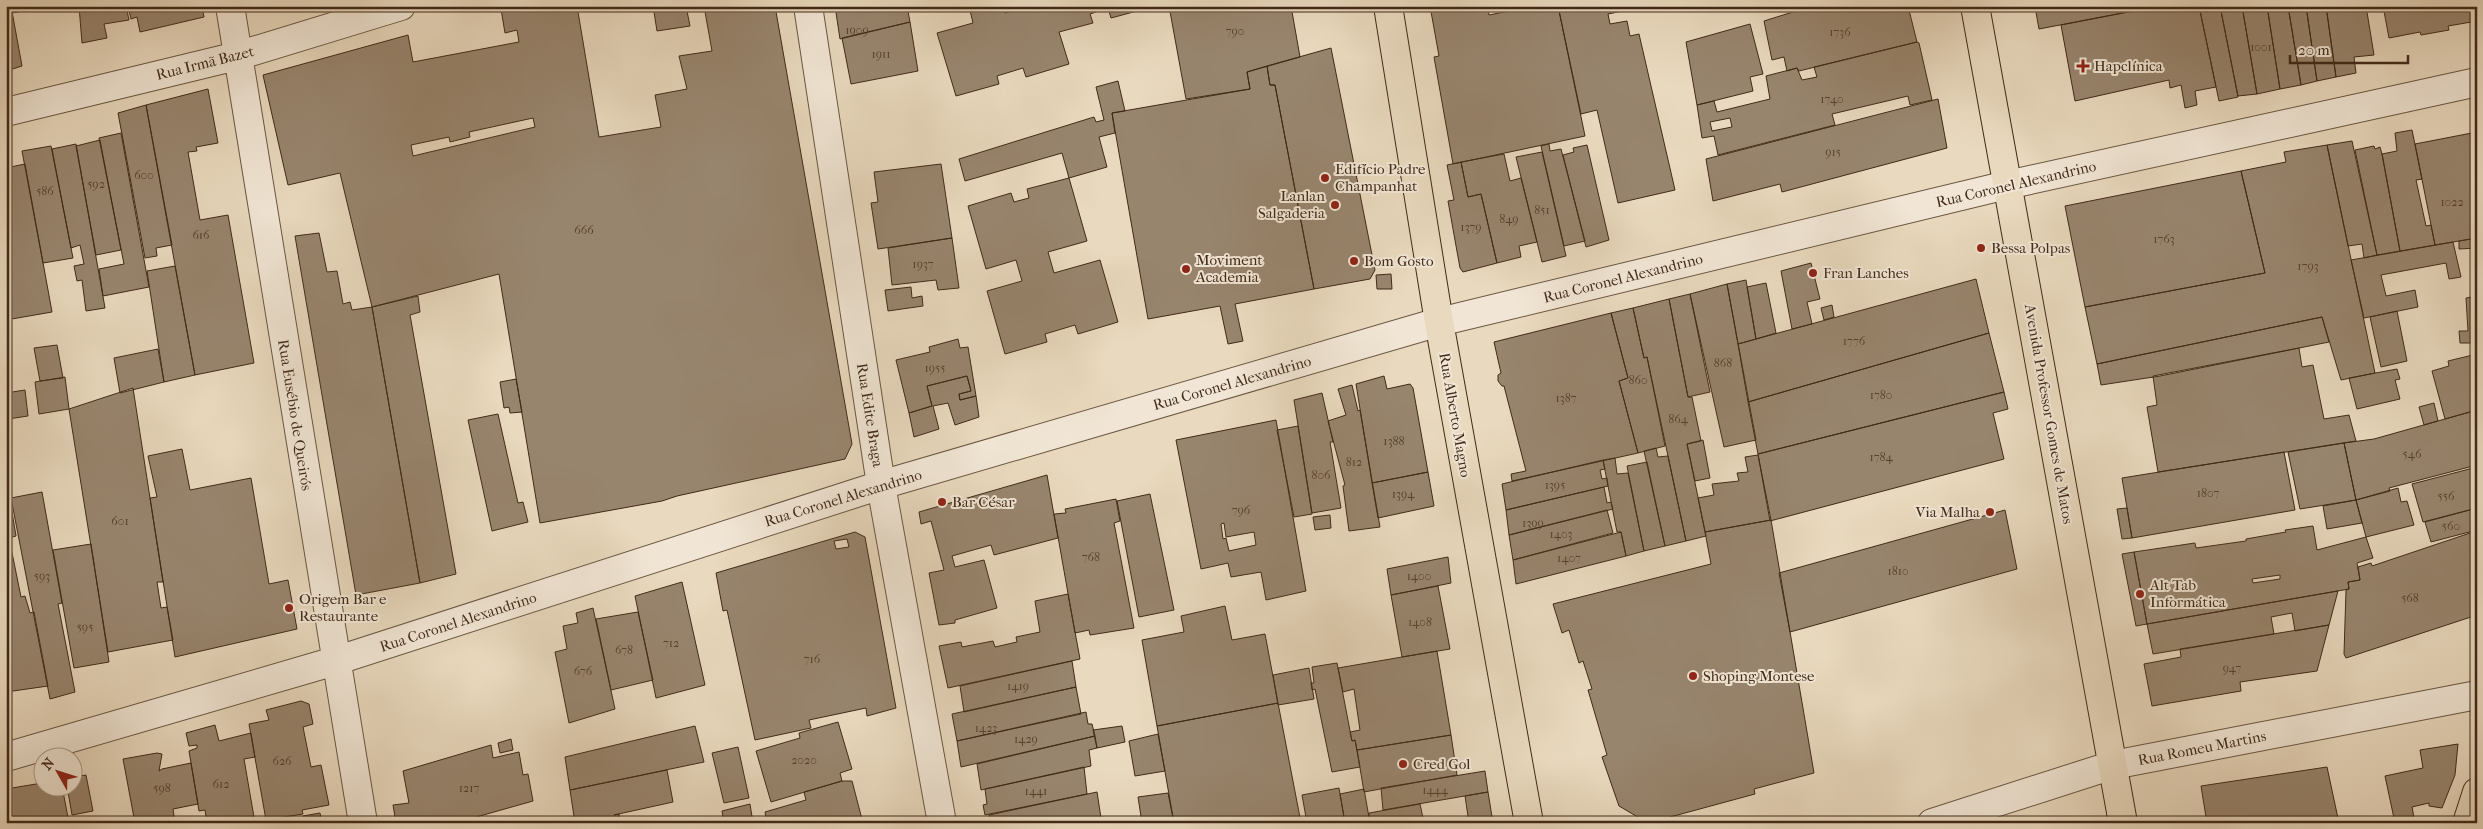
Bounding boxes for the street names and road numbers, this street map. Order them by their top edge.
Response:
street label: Rua Irmã Bazet [154,42,256,84]
street label: Rua Coronel Alexandrino [1934,157,2098,211]
street label: Rua Coronel Alexandrino [1541,249,1705,307]
street label: Avenida Professor Gomes de Matos [2021,302,2077,526]
street label: Rua Eusébio de Queirós [274,338,316,492]
street label: Rua Alberto Magno [1435,351,1475,479]
street label: Rua Coronel Alexandrino [1151,352,1314,414]
street label: Rua Edite Braga [853,362,887,469]
street label: Rua Coronel Alexandrino [762,465,924,531]
street label: Rua Coronel Alexandrino [377,588,539,656]
street label: Rua Romeu Martins [2136,727,2268,769]

